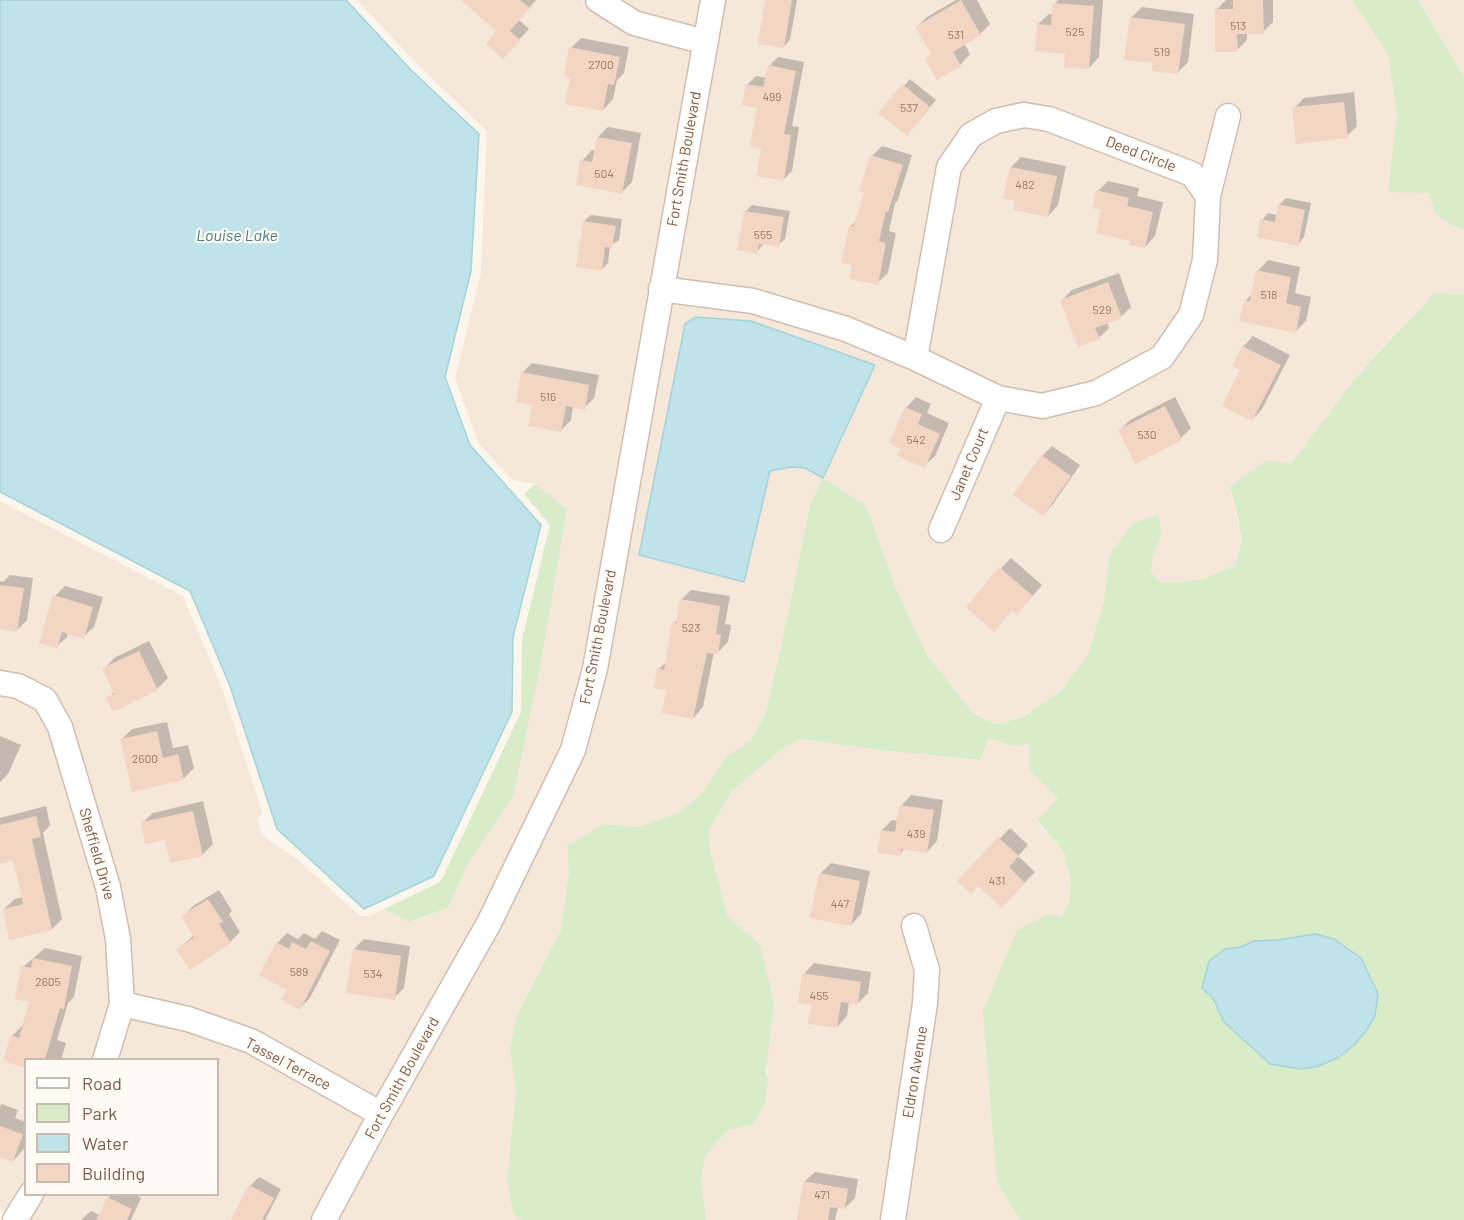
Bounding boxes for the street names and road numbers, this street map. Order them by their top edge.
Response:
street label: Fort Smith Boulevard [663,90,705,228]
street label: Deed Circle [1103,132,1179,176]
street label: Janet Court [946,425,992,503]
street label: Fort Smith Boulevard [576,568,620,706]
street label: Sheffield Drive [75,806,119,902]
street label: Fort Smith Boulevard [361,1014,443,1142]
street label: Eldron Avenue [899,1025,931,1119]
street label: Tassel Terrace [242,1034,334,1094]

